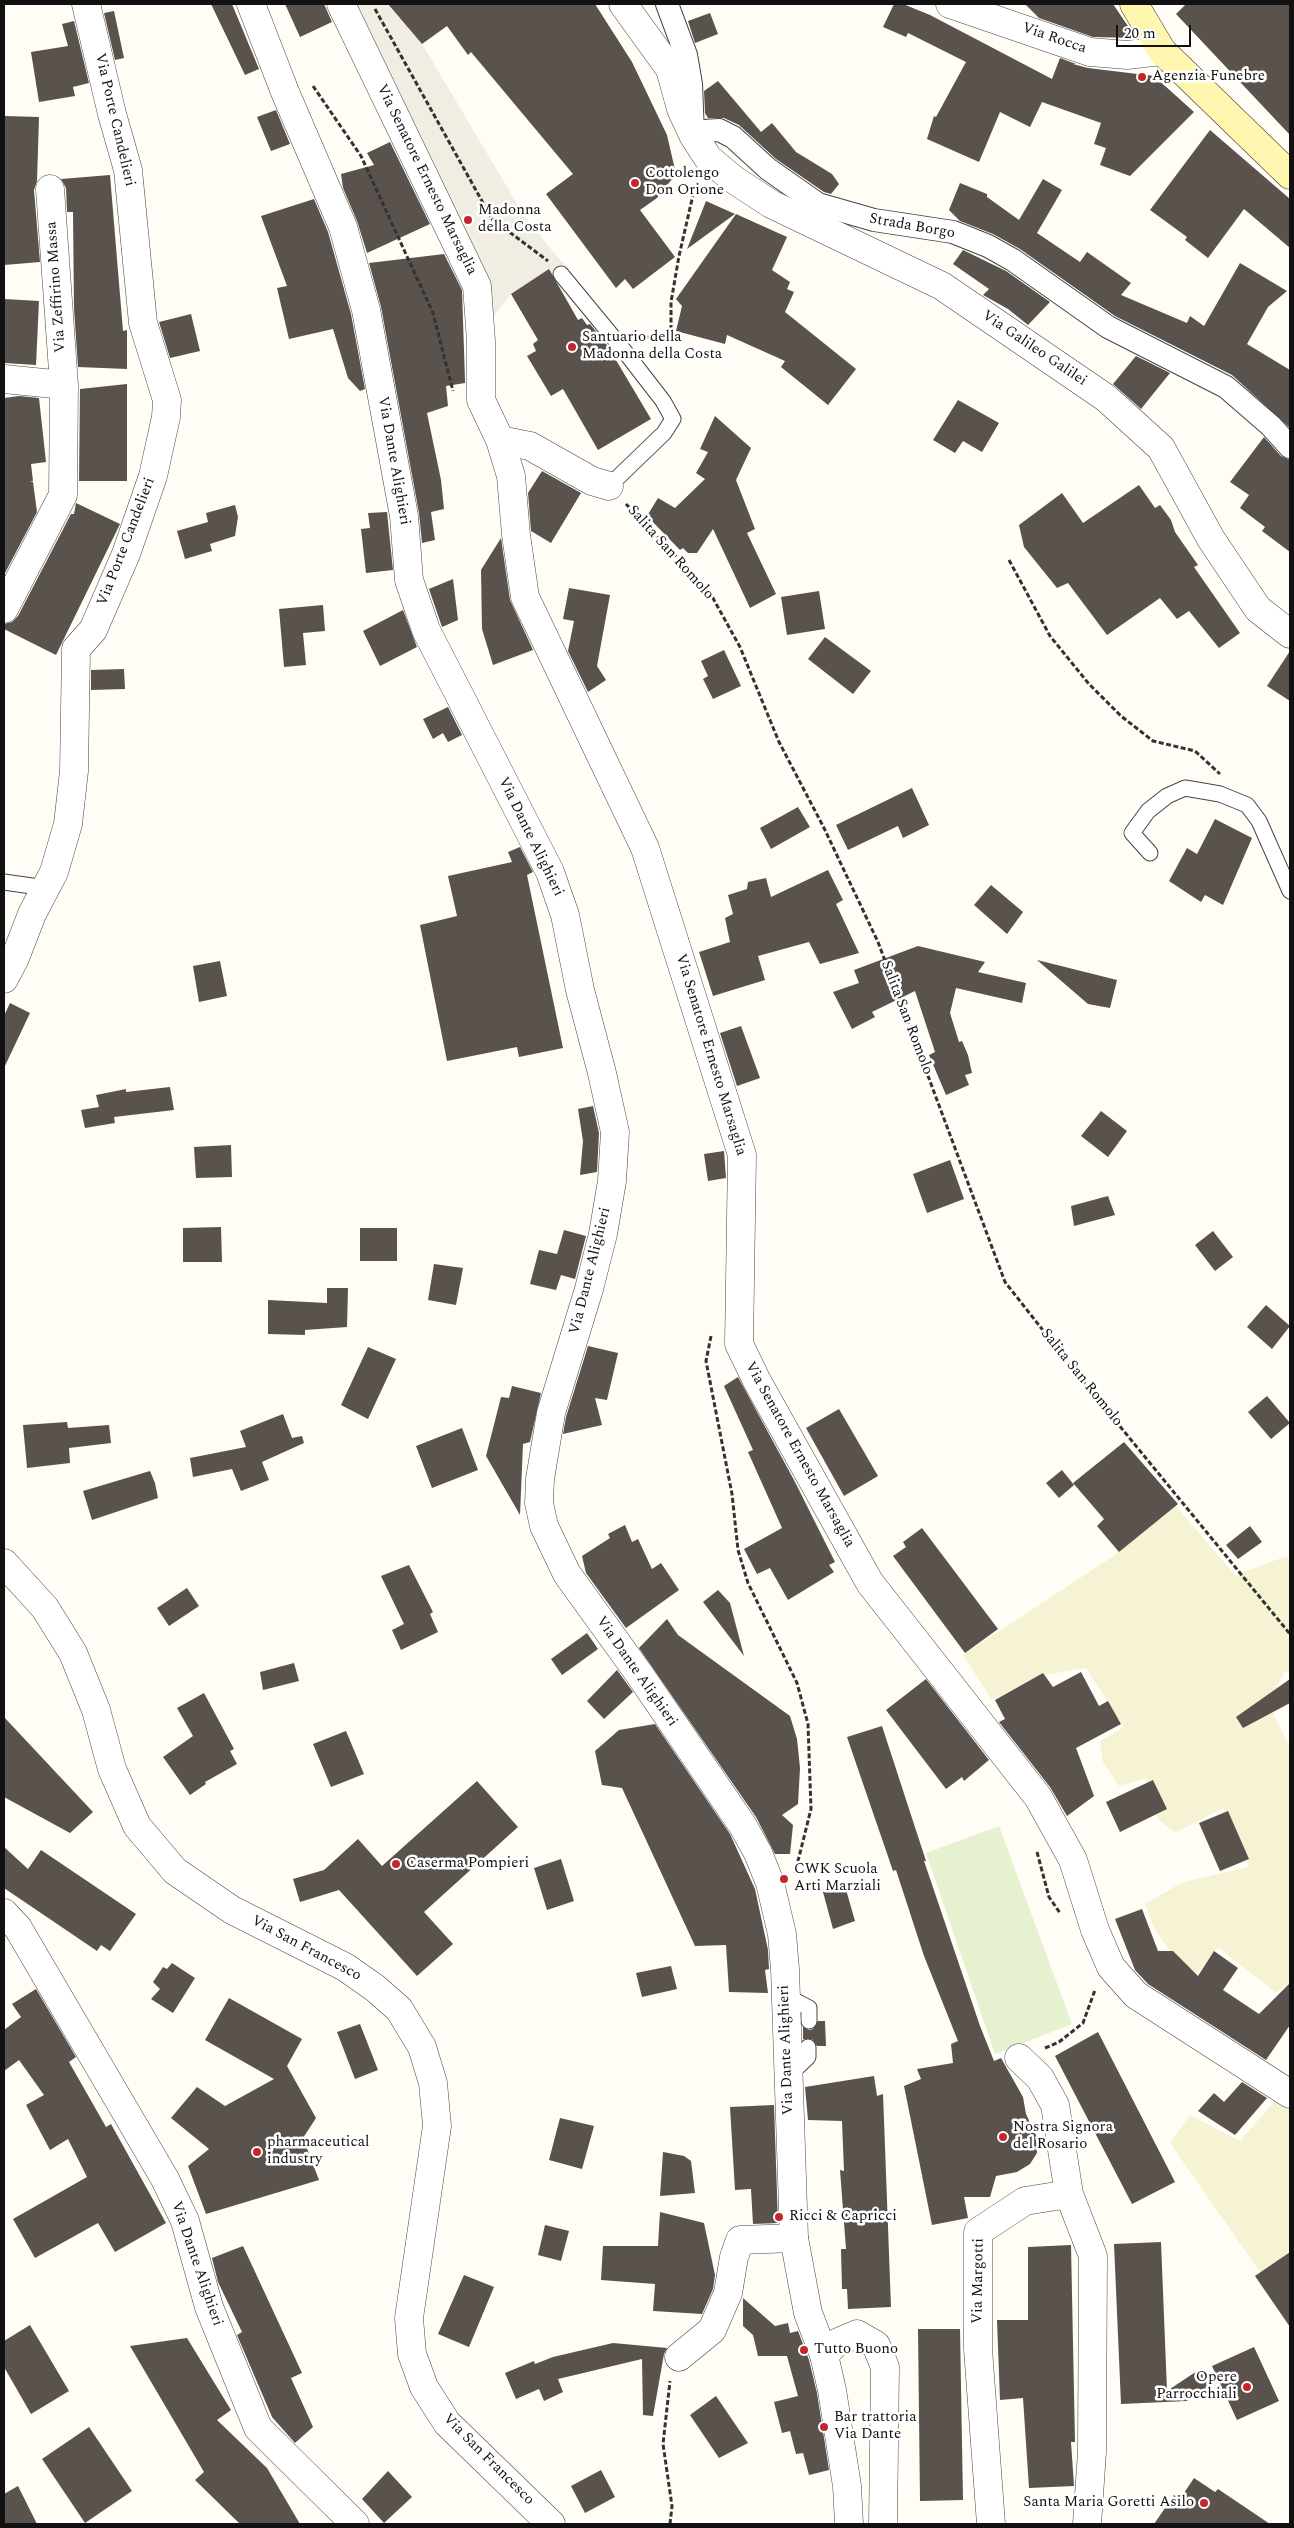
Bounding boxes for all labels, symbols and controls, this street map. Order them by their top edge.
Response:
scale bar [1119,15,1194,47]
street label: Via Rocca [1020,20,1088,58]
text: 20 m [1124,22,1156,45]
street label: Via Porte Candelieri [90,52,138,188]
place label: Agenzia Funebre [1152,68,1265,86]
marker: Agenzia Funebre [1136,71,1148,83]
street label: Via Senatore Ernesto Marsaglia [372,82,480,278]
place label: Cottolengo Don Orione [645,165,724,200]
marker: Cottolengo Don Orione [629,177,641,189]
place label: Madonna della Costa [478,202,552,237]
street label: Strada Borgo [868,211,956,243]
marker: Madonna della Costa [462,214,474,226]
street label: Via Zeffirino Massa [43,221,71,353]
street label: Via Galileo Galilei [978,307,1090,391]
place label: Santuario della Madonna della Costa [582,329,722,364]
marker: Santuario della Madonna della Costa [566,341,578,353]
street label: Via Dante Alighieri [373,395,413,527]
street label: Via Porte Candelieri [94,475,160,609]
street label: Salita San Romolo [623,502,717,604]
street label: Via Dante Alighieri [493,774,567,900]
street label: Via Senatore Ernesto Marsaglia [671,952,749,1158]
street label: Salita San Romolo [876,958,936,1078]
street label: Via Dante Alighieri [566,1206,616,1336]
street label: Salita San Romolo [1036,1325,1126,1431]
street label: Via Senatore Ernesto Marsaglia [740,1359,858,1551]
street label: Via Dante Alighieri [591,1613,681,1731]
place label: Caserma Pompieri [406,1855,529,1873]
marker: Caserma Pompieri [390,1858,402,1870]
place label: CWK Scuola Arti Marziali [794,1861,881,1896]
marker: CWK Scuola Arti Marziali [778,1873,790,1885]
street label: Via San Francesco [248,1912,364,1986]
street label: Via Dante Alighieri [776,1985,798,2115]
place label: Nostra Signora del Rosario [1013,2119,1113,2154]
marker: Nostra Signora del Rosario [997,2131,1009,2143]
place label: pharmaceutical industry [267,2134,369,2169]
marker: pharmaceutical industry [251,2146,263,2158]
street label: Via Dante Alighieri [166,2199,226,2329]
place label: Ricci & Capricci [789,2208,897,2226]
marker: Ricci & Capricci [773,2211,785,2223]
street label: Via Margotti [969,2238,989,2324]
place label: Tutto Buono [814,2341,898,2359]
marker: Tutto Buono [798,2344,810,2356]
place label: Opere Parrocchiali [1156,2369,1237,2404]
marker: Opere Parrocchiali [1241,2381,1253,2393]
place label: Bar trattoria Via Dante [834,2409,917,2444]
street label: Via San Francesco [438,2410,538,2510]
marker: Bar trattoria Via Dante [818,2421,830,2433]
place label: Santa Maria Goretti Asilo [1023,2494,1194,2512]
marker: Santa Maria Goretti Asilo [1198,2497,1210,2509]

